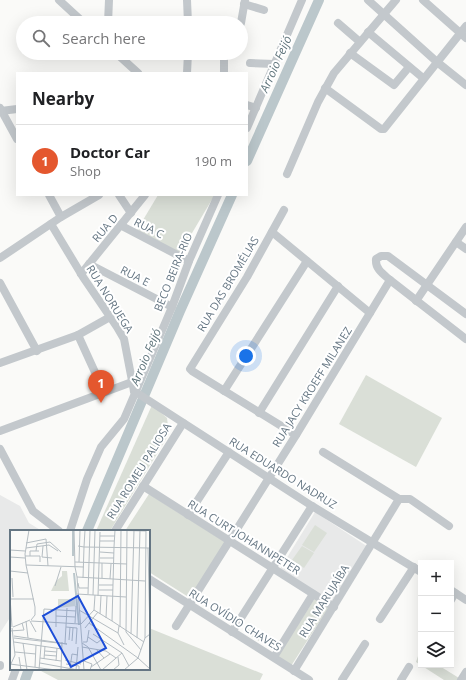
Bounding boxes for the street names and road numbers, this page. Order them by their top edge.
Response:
street label: RUA D [88,210,121,245]
street label: RUA C [132,214,167,241]
street label: BECO BEIRA-RIO [150,230,195,313]
street label: RUA DAS BROMÉLIAS [193,233,262,334]
street label: RUA NORUEGA [84,262,137,336]
street label: RUA E [118,262,152,289]
street label: RUA JACY KROEFF MILANEZ [268,324,355,450]
street label: RUA ROMEU PALIOSA [103,420,174,522]
street label: RUA EDUARDO NADRUZ [227,433,340,512]
street label: RUA CURT JOHANNPETER [185,496,304,578]
street label: RUA MARUJAÍBA [295,561,352,640]
street label: RUA OVÍDIO CHAVES [186,585,284,654]

